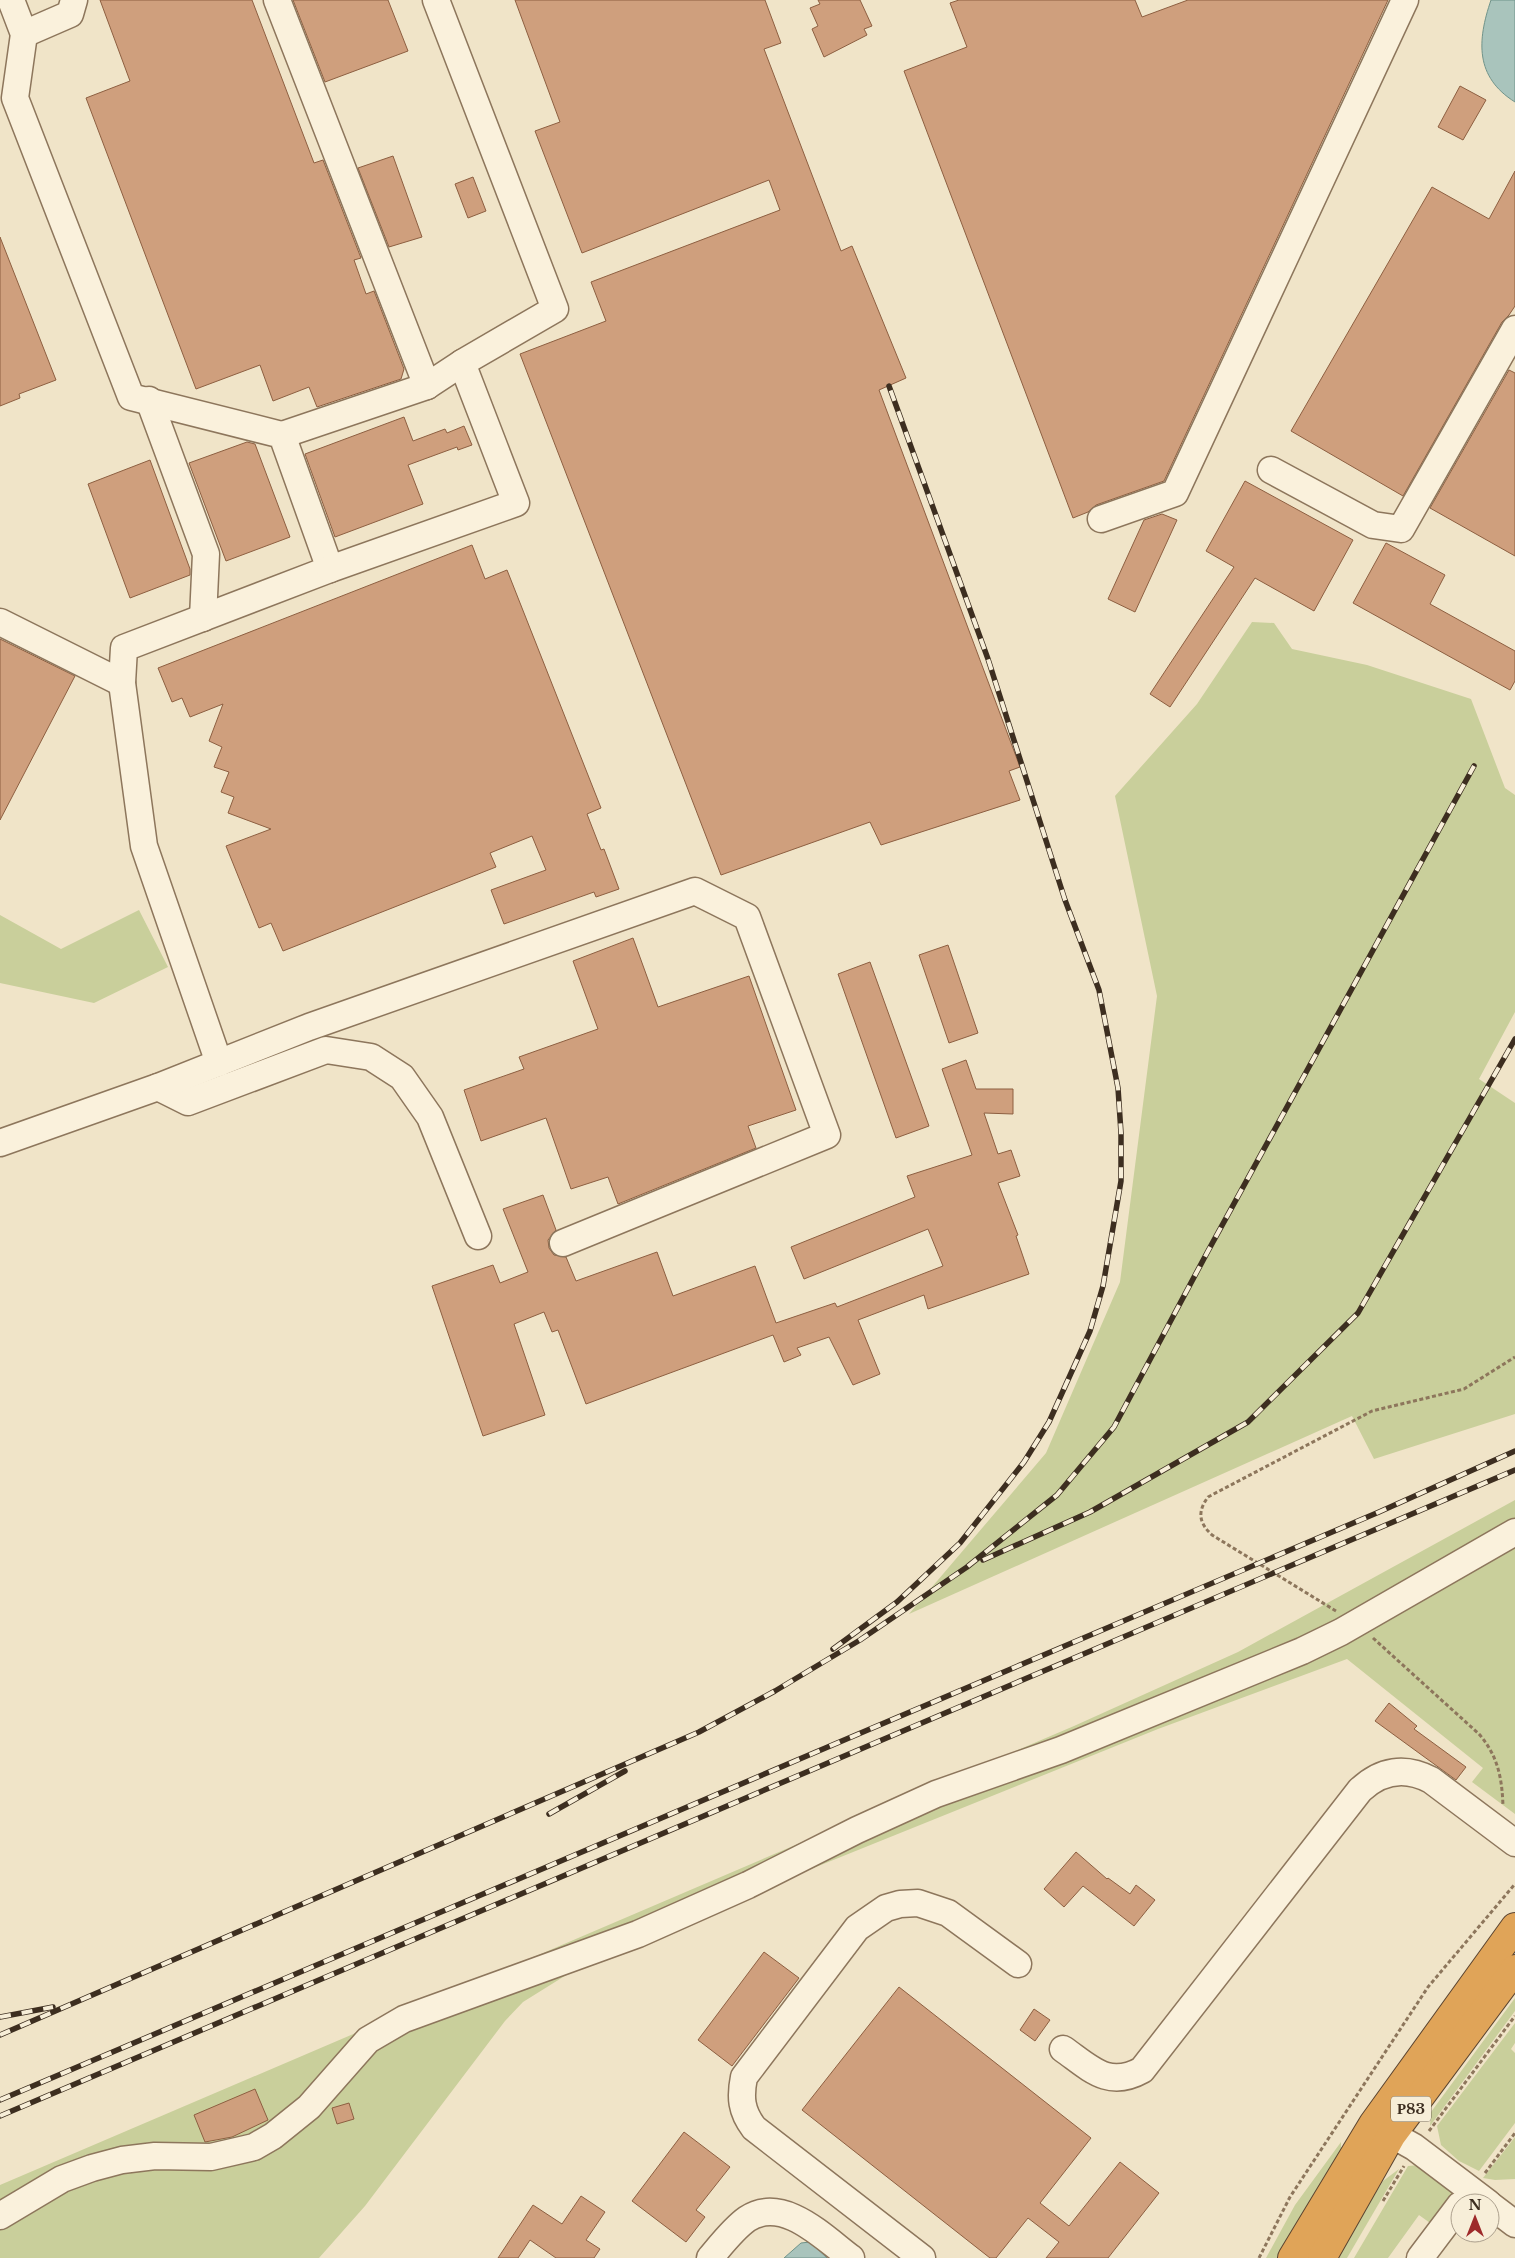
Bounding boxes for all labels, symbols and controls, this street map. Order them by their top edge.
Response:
road number: Р83 [1391,2096,1431,2122]
north arrow [1450,2193,1500,2243]
text: N [1468,2196,1482,2214]

